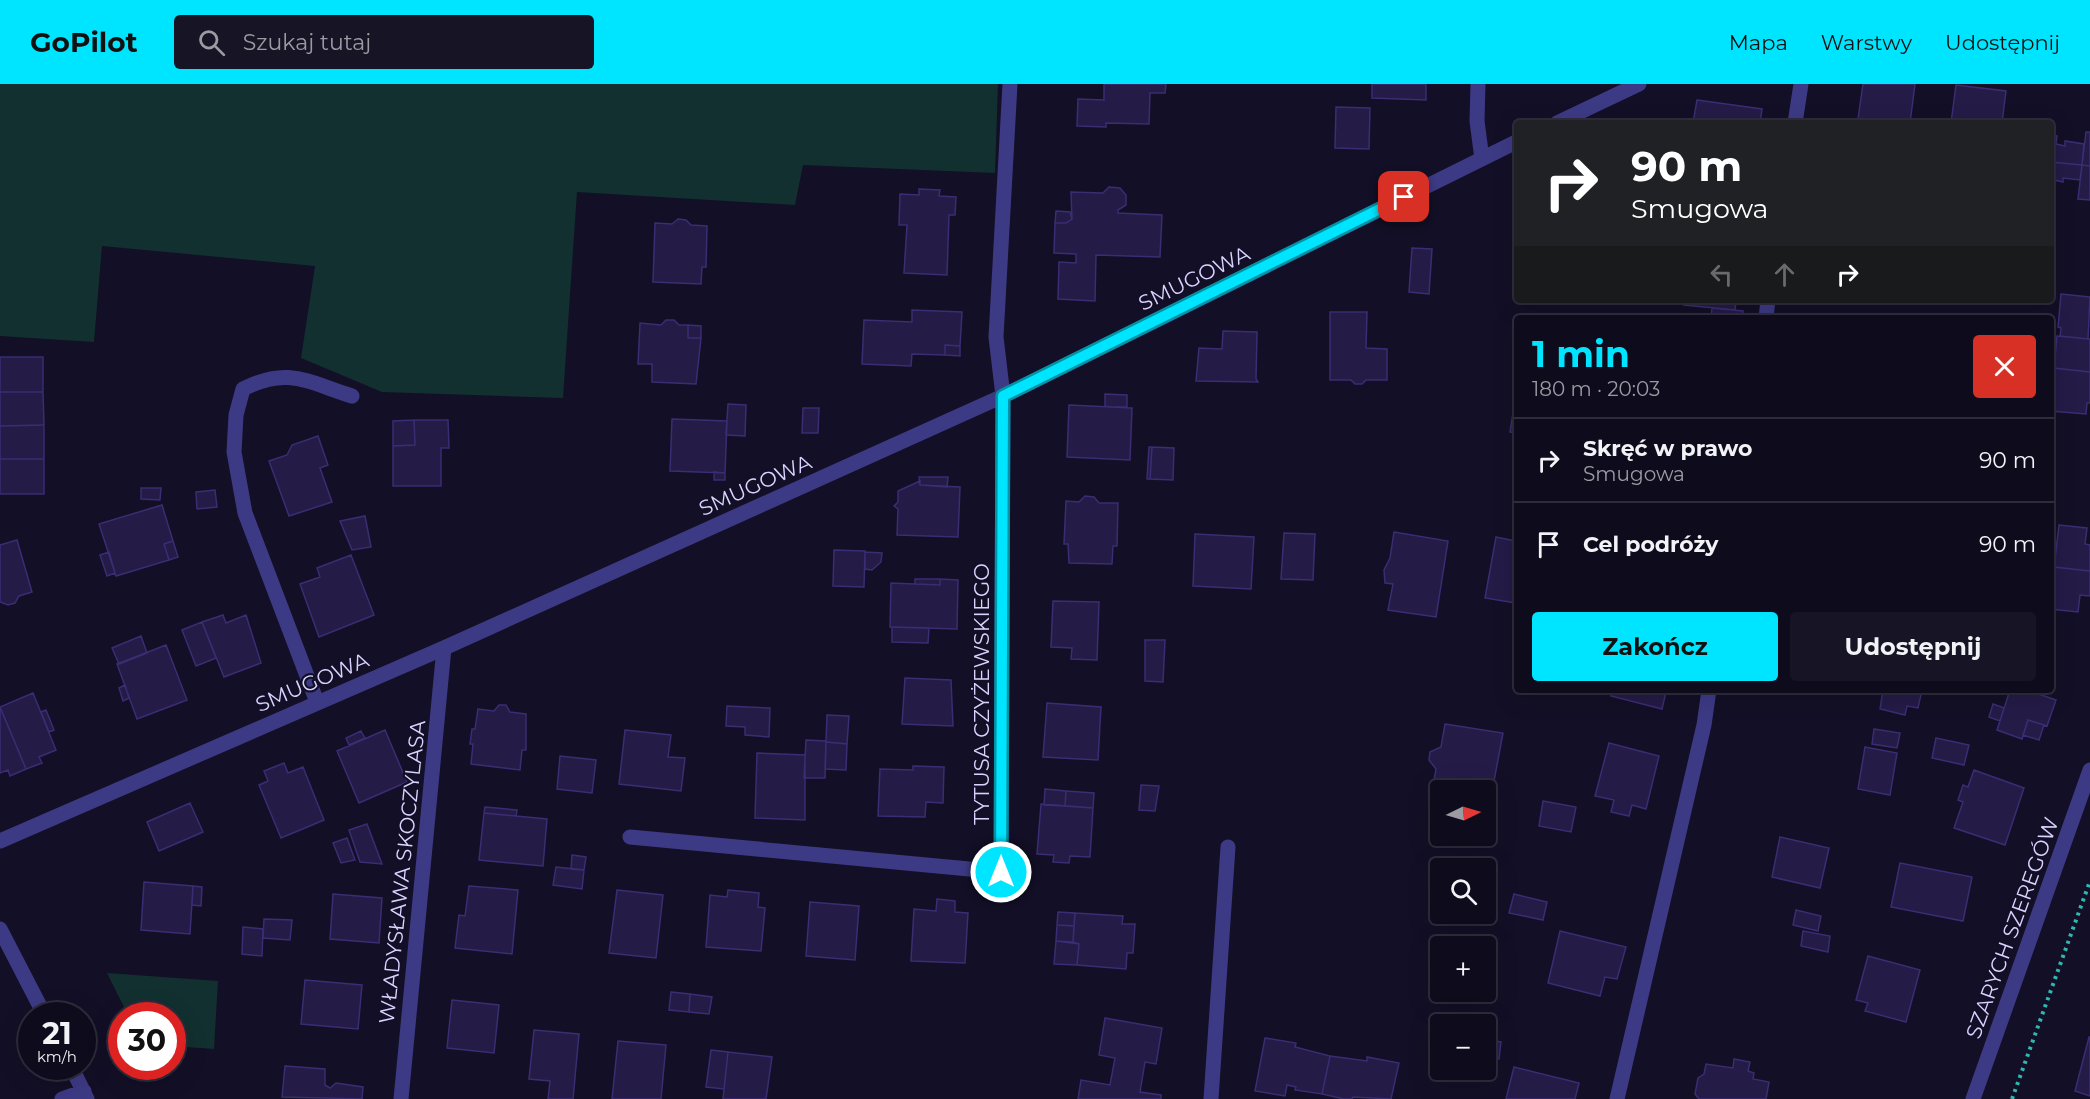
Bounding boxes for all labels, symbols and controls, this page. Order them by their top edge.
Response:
search box [174,15,594,69]
text: GoPilot [30,25,138,59]
icon: search [195,26,228,59]
text: Szukaj tutaj [243,29,371,56]
text: Mapa [1729,30,1788,55]
text: Warstwy [1821,30,1912,55]
text: Udostępnij [1945,30,2060,55]
text: 90 m [1631,140,1742,192]
icon: right [1532,144,1610,222]
pin [1378,171,1429,222]
icon: arrive [1387,180,1420,213]
text: Smugowa [1631,192,1769,225]
street label: SMUGOWA [1134,240,1255,316]
icon: left [1705,258,1738,291]
icon: ahead [1768,258,1801,291]
icon: right [1831,258,1864,291]
text: 1 min [1532,332,1630,376]
button: close [1973,335,2036,398]
text: 180 m · 20:03 [1532,377,1660,401]
text: Skręć w prawo [1583,435,1752,462]
icon: right [1532,444,1565,477]
text: 90 m [1979,447,2036,474]
street label: SMUGOWA [695,449,816,521]
text: Smugowa [1583,462,1685,486]
icon: arrive [1532,528,1565,561]
text: Cel podróży [1583,531,1719,558]
text: 90 m [1979,531,2036,558]
street label: TYTUSA CZYŻEWSKIEGO [969,563,994,825]
button: Zakończ [1532,612,1778,681]
button: Udostępnij [1790,612,2036,681]
street label: SMUGOWA [252,647,373,717]
street label: WŁADYSŁAWA SKOCZYLASA [374,718,430,1025]
north arrow [1430,780,1496,846]
map controls [1430,780,1496,1080]
street label: SZARYCH SZEREGÓW [1960,814,2064,1042]
position arrow [969,840,1033,904]
button: search [1430,858,1496,924]
button: + [1430,936,1496,1002]
speed limit sign: 30 [108,1002,186,1080]
button: − [1430,1014,1496,1080]
text: 21 [42,1015,72,1052]
text: km/h [37,1047,77,1066]

